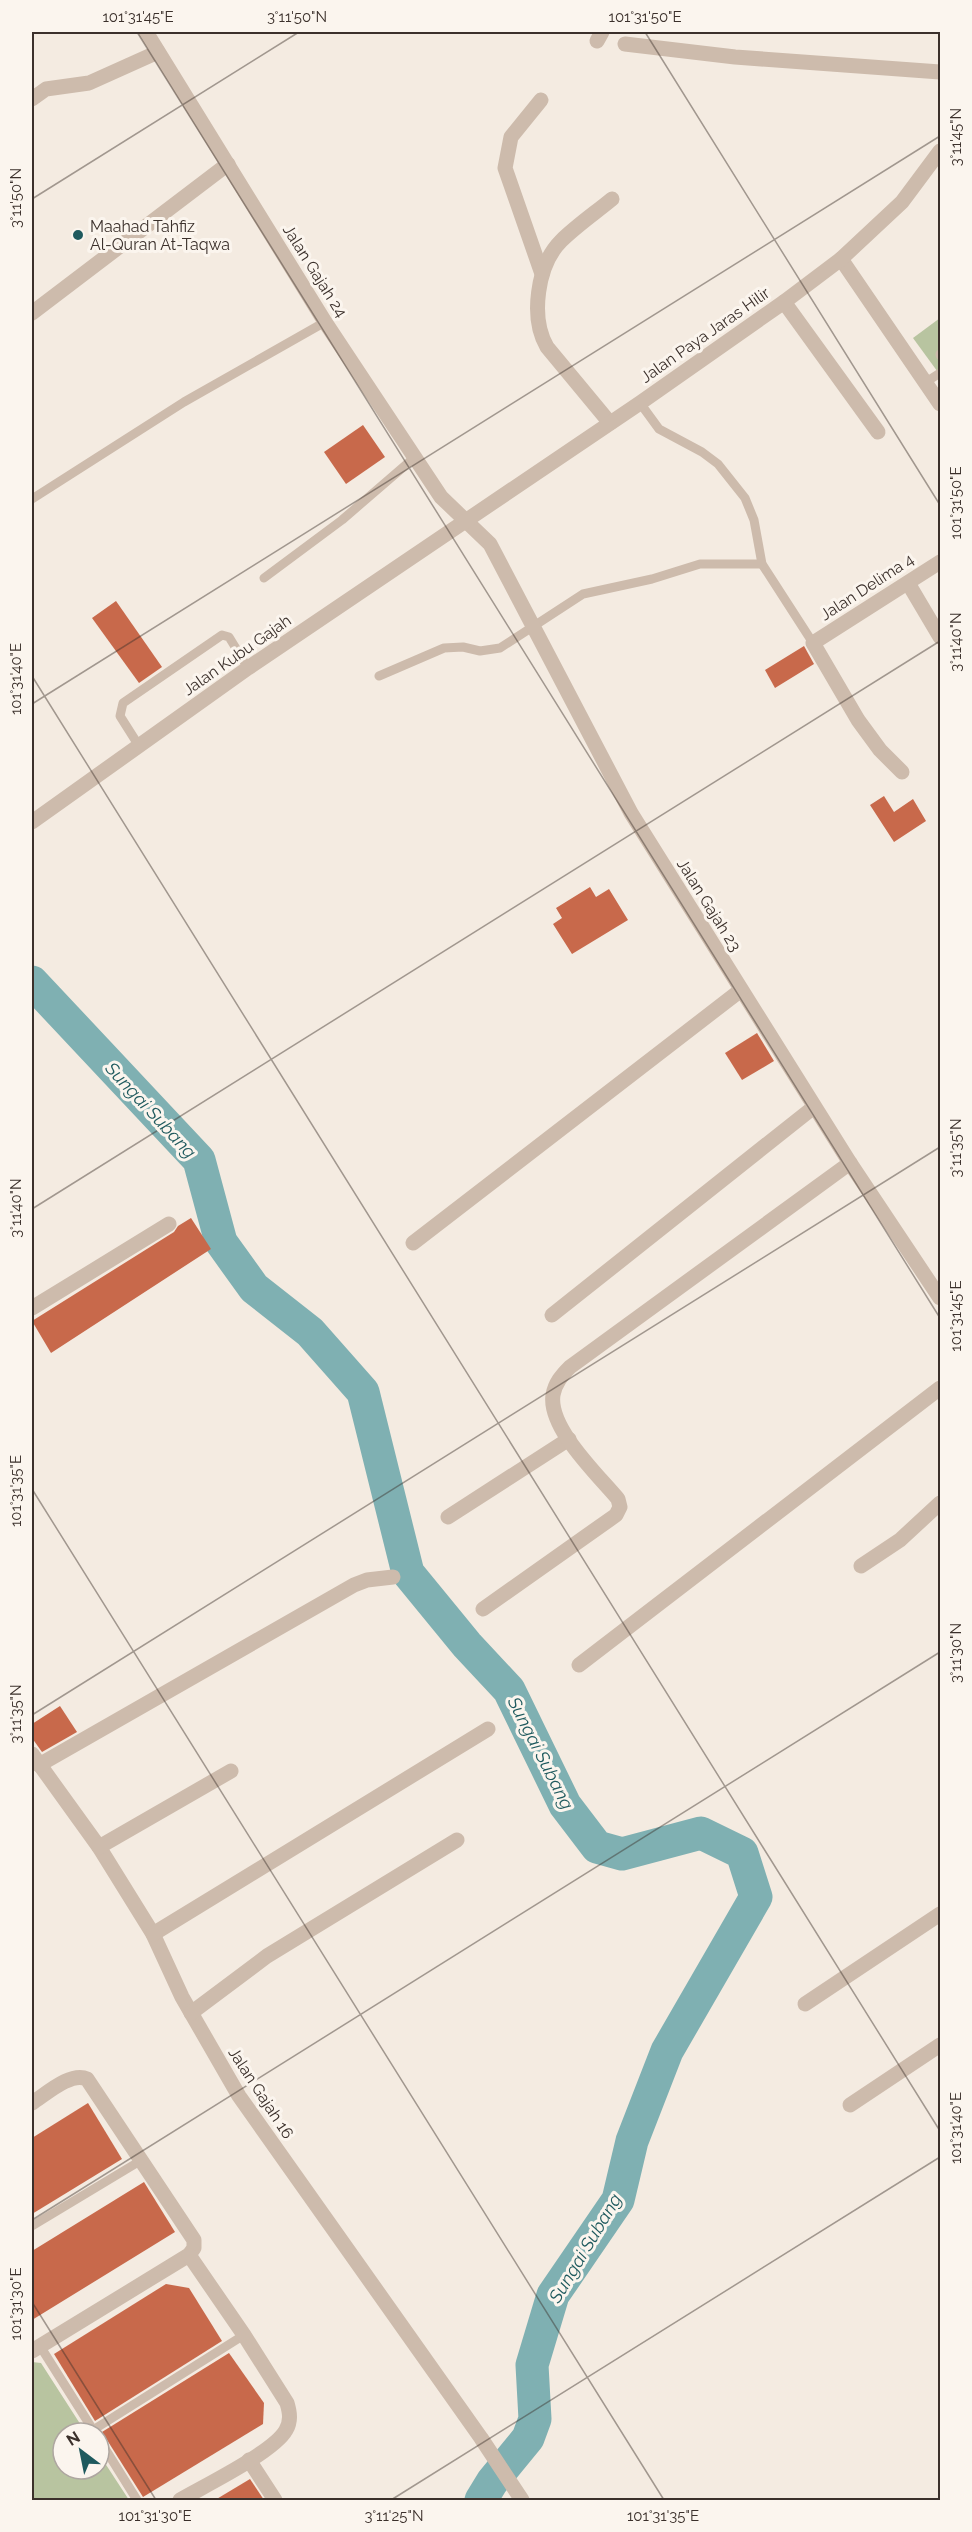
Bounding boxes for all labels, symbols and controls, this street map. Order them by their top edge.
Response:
text: 101°31'45"E [102,8,174,26]
text: 3°11'50"N [267,8,327,26]
text: 101°31'50"E [608,8,682,26]
text: 3°11'45"N [947,108,965,166]
text: 3°11'50"N [7,168,25,228]
place label: Maahad Tahfiz Al-Quran At-Taqwa [90,217,230,254]
street label: Jalan Gajah 24 [279,221,351,321]
marker: Maahad Tahfiz Al-Quran At-Taqwa [71,228,85,242]
street label: Jalan Paya Jaras Hilir [637,283,773,387]
text: 101°31'50"E [947,466,965,540]
street label: Jalan Delima 4 [817,550,918,624]
street label: Jalan Kubu Gajah [179,611,295,699]
text: 3°11'40"N [947,612,965,672]
text: 101°31'40"E [7,643,25,715]
street label: Jalan Gajah 23 [673,855,745,955]
water label: Sungai Subang [101,1057,201,1163]
text: 3°11'35"N [947,1118,965,1178]
text: 3°11'40"N [7,1178,25,1238]
text: 101°31'45"E [947,1280,965,1352]
text: 101°31'35"E [7,1455,25,1527]
text: 3°11'30"N [947,1623,965,1683]
text: 3°11'35"N [7,1684,25,1744]
water label: Sungai Subang [503,1692,579,1813]
street label: Jalan Gajah 16 [224,2044,298,2142]
text: 101°31'40"E [947,2092,965,2164]
water label: Sungai Subang [544,2189,626,2307]
text: 101°31'30"E [7,2267,25,2341]
north arrow [51,2421,111,2481]
text: N [63,2427,84,2450]
text: 101°31'30"E [118,2507,192,2525]
text: 3°11'25"N [364,2507,424,2525]
text: 101°31'35"E [627,2507,699,2525]

